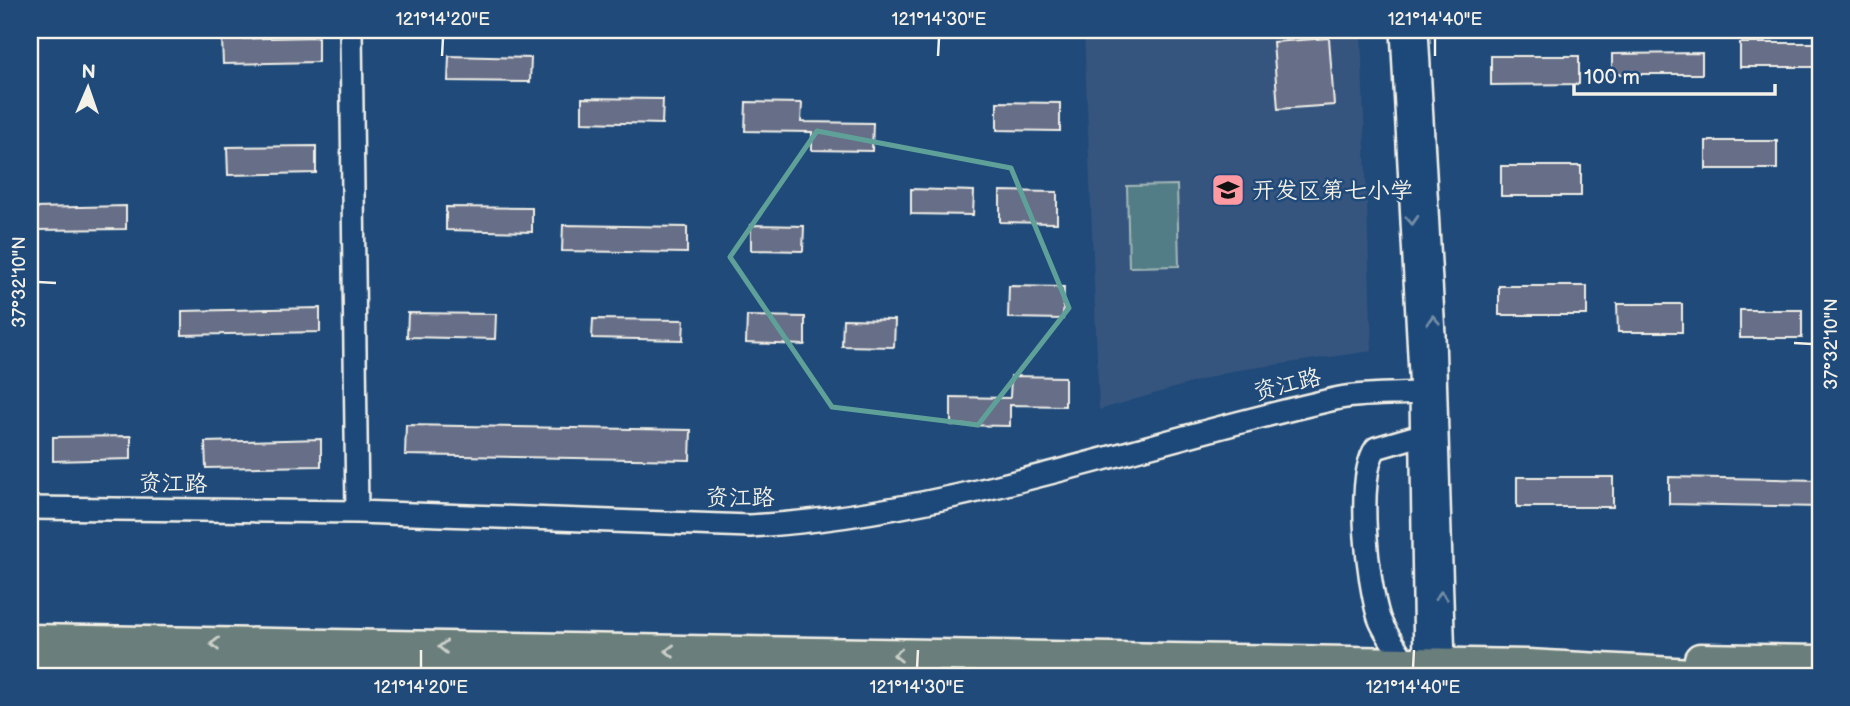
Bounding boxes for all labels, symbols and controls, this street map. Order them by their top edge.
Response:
text: 121°14'20"E [396,9,490,30]
text: 121°14'30"E [892,9,987,30]
text: 121°14'40"E [1388,9,1482,30]
north arrow [52,52,122,122]
scale bar [1574,52,1775,96]
text: N [81,61,96,84]
text: 100 m [1584,65,1640,90]
school or university icon: 开发区第七小学 [1209,171,1247,209]
place label: 开发区第七小学 [1252,177,1413,205]
one-way arrow [1404,215,1419,226]
text: 37°32'10"N [9,236,30,328]
text: 37°32'10"N [1821,298,1842,390]
one-way arrow [1426,314,1441,325]
street label: 资江路 [1250,363,1324,407]
street label: 资江路 [138,469,208,499]
street label: 资江路 [706,484,775,512]
one-way arrow [1434,591,1449,602]
one-way arrow [210,636,221,651]
one-way arrow [437,640,448,655]
one-way arrow [665,643,675,659]
one-way arrow [892,647,902,663]
text: 121°14'20"E [374,677,468,698]
text: 121°14'30"E [870,677,965,698]
text: 121°14'40"E [1366,677,1460,698]

